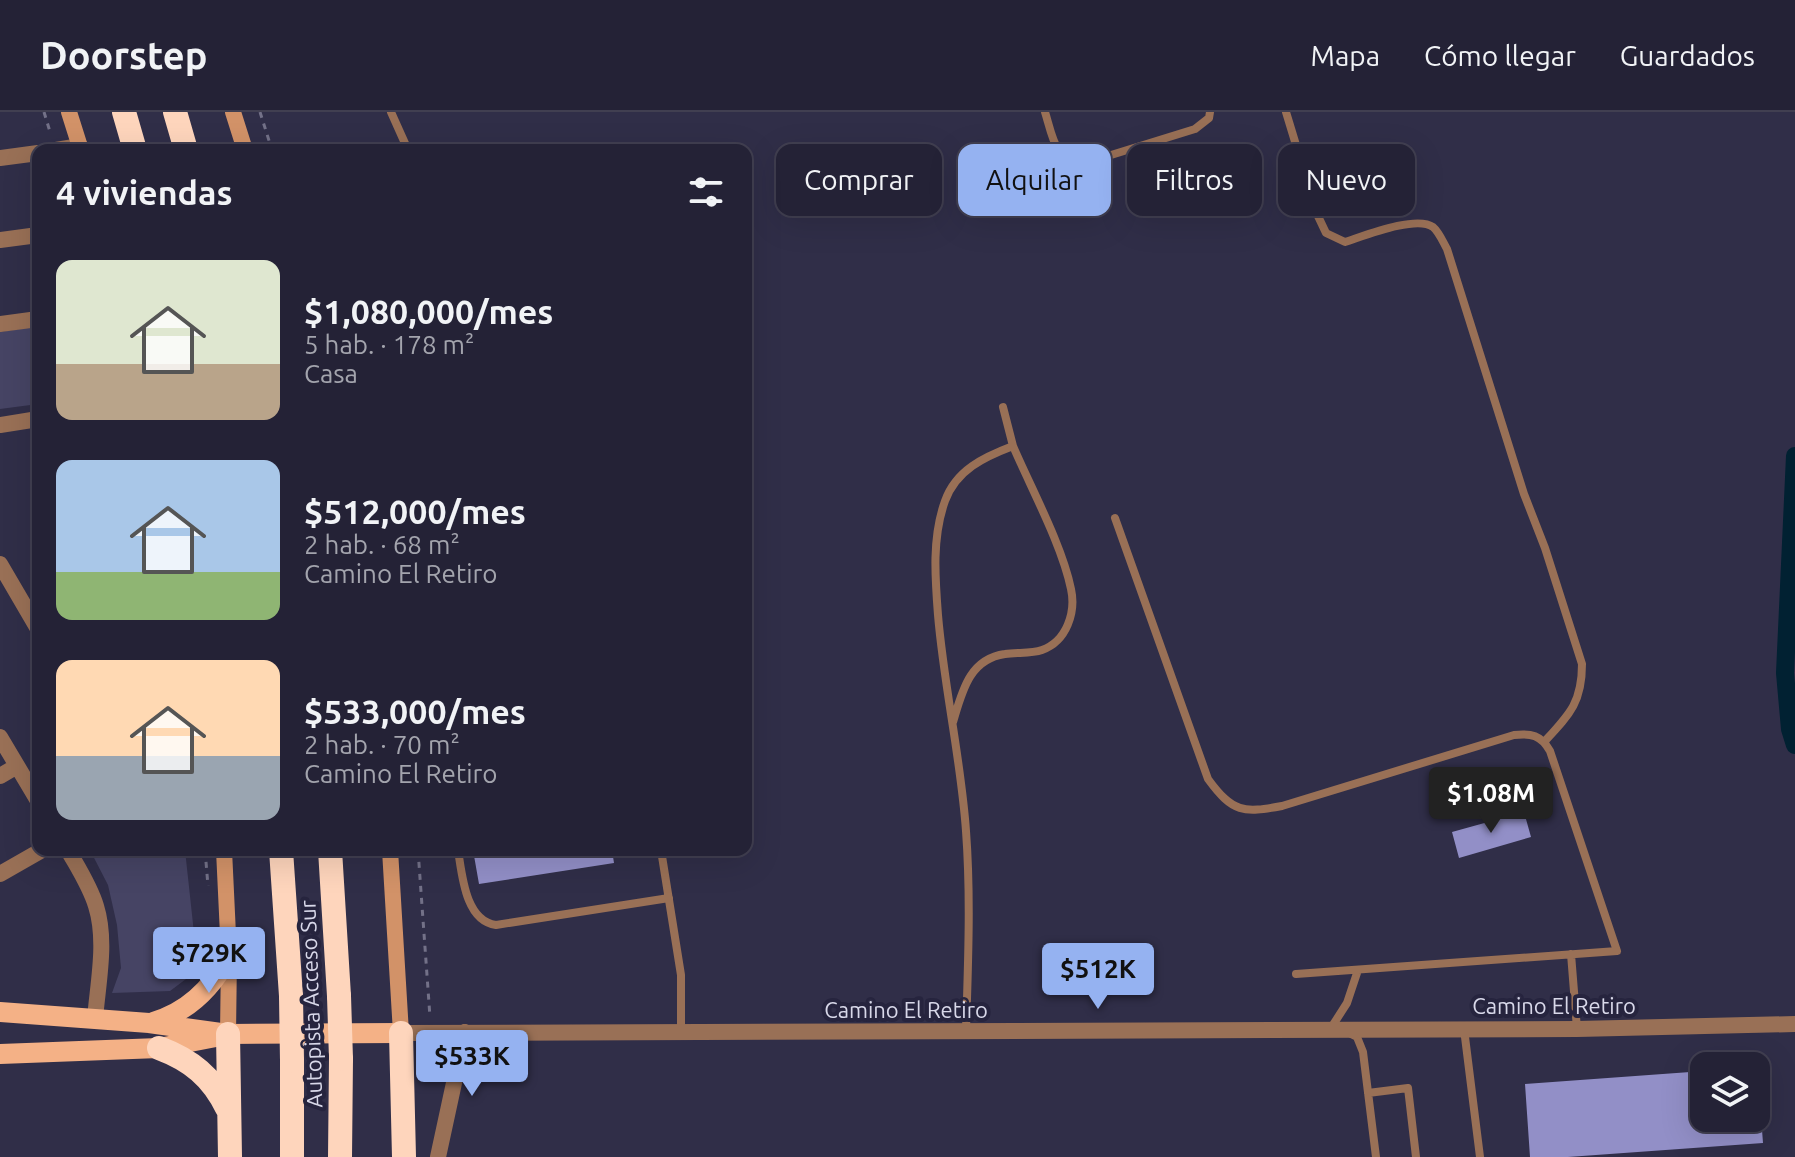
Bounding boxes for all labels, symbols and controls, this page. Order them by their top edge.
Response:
text: Doorstep [40,34,207,76]
text: Mapa [1311,40,1380,71]
text: Cómo llegar [1424,40,1576,71]
text: Guardados [1620,40,1755,71]
chip: Comprar [776,144,942,216]
chip: Alquilar [958,144,1111,216]
chip: Filtros [1127,144,1262,216]
chip: Nuevo [1278,144,1415,216]
icon: filters [684,170,728,214]
text: 4 viviendas [56,173,232,211]
icon: home [120,292,216,388]
text: $1,080,000/mes [304,292,553,330]
text: 5 hab. · 178 m² [304,330,474,359]
text: Casa [304,359,358,388]
icon: home [120,492,216,588]
text: $512,000/mes [304,492,526,530]
text: 2 hab. · 68 m² [304,530,460,559]
text: Camino El Retiro [304,559,498,588]
icon: home [120,692,216,788]
text: $533,000/mes [304,692,526,730]
text: 2 hab. · 70 m² [304,730,460,759]
text: Camino El Retiro [304,759,498,788]
pin: $1.08M [1426,767,1556,835]
text: $1.08M [1447,778,1535,807]
street label: Autopista Acceso Sur [294,899,327,1108]
pin: $729K [153,927,265,995]
text: $729K [171,938,247,967]
pin: $512K [1042,943,1154,1011]
text: $512K [1060,954,1136,983]
street label: Camino El Retiro [1472,993,1636,1018]
street label: Camino El Retiro [824,997,988,1022]
pin: $533K [416,1030,528,1098]
text: $533K [434,1041,510,1070]
map controls [1690,1052,1770,1132]
button: layers [1690,1052,1770,1132]

